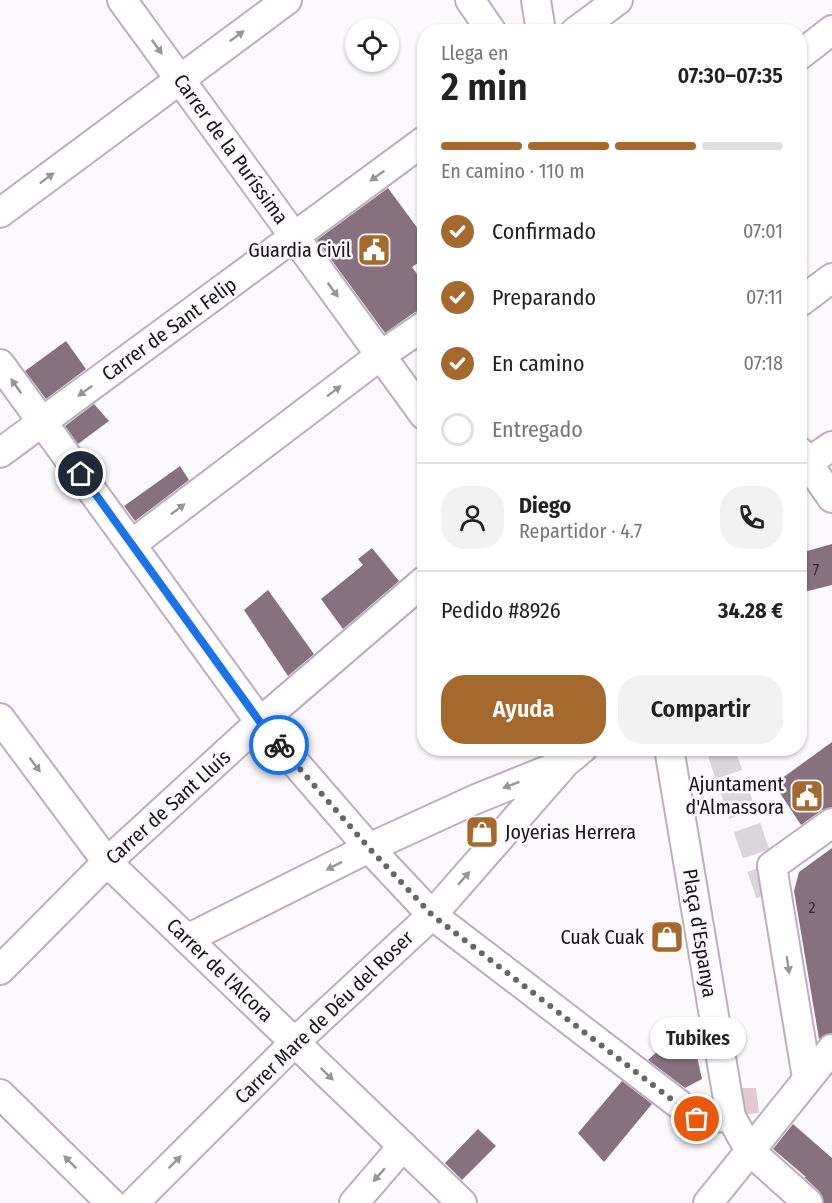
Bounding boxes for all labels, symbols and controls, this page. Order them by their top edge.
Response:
map controls [345,18,399,72]
button: locate [345,18,399,72]
one-way arrow [228,30,244,42]
one-way arrow [151,39,163,55]
text: Llega en [441,41,509,65]
text: 07:30–07:35 [677,62,783,89]
text: 2 min [441,64,528,110]
street label: Carrer de la Puríssima [169,69,293,229]
text: En camino · 110 m [441,159,585,183]
one-way arrow [370,170,386,182]
one-way arrow [39,172,54,184]
icon: check [441,215,474,248]
text: Confirmado [492,218,596,245]
text: 07:01 [743,219,783,243]
public building icon: Guardia Civil [356,232,392,268]
place label: Guardia Civil [248,238,351,262]
street label: Carrer de Sant Felip [97,272,241,386]
icon: check [441,281,474,314]
one-way arrow [327,282,339,297]
text: Preparando [492,284,596,311]
text: 07:11 [746,285,783,309]
icon: check [441,347,474,380]
text: En camino [492,350,584,377]
text: 07:18 [744,351,783,375]
one-way arrow [10,378,22,394]
one-way arrow [77,385,93,397]
one-way arrow [326,385,341,397]
text: Entregado [492,416,583,443]
pin [55,448,106,499]
icon: home [64,457,97,490]
button: person [441,486,504,549]
button: phone [720,486,783,549]
text: Diego [519,492,571,519]
one-way arrow [171,503,186,515]
text: Repartidor · 4.7 [519,519,642,543]
house number: 7 [813,560,820,579]
text: Pedido #8926 [441,597,561,624]
text: 34.28 € [718,597,783,624]
button: Ayuda [441,675,606,744]
button: Compartir [618,675,783,744]
courier [249,715,309,775]
icon: bike [263,729,296,762]
street label: Carrer de Sant Lluís [101,745,235,869]
one-way arrow [29,757,41,773]
place label: Ajuntament d'Almassora [685,772,784,819]
public building icon: Ajuntament d'Almassora [789,778,825,814]
one-way arrow [502,780,520,790]
shop icon: Joyerias Herrera [464,814,500,850]
place label: Joyerias Herrera [505,820,636,844]
one-way arrow [325,860,343,870]
street label: Plaça d'Espanya [678,867,722,999]
one-way arrow [457,871,471,886]
house number: 2 [808,898,816,917]
street label: Carrer de l'Alcora [162,913,278,1027]
shop icon: Cuak Cuak [649,919,685,955]
street label: Carrer Mare de Déu del Roser [230,925,418,1109]
place label: Cuak Cuak [561,925,645,949]
one-way arrow [784,956,793,975]
callout: Tubikes [649,1017,745,1059]
text: Tubikes [666,1026,730,1050]
one-way arrow [320,1066,334,1080]
pin [671,1093,722,1144]
icon: bag [680,1102,713,1135]
one-way arrow [168,1154,182,1169]
one-way arrow [63,1155,77,1169]
one-way arrow [372,1167,385,1183]

